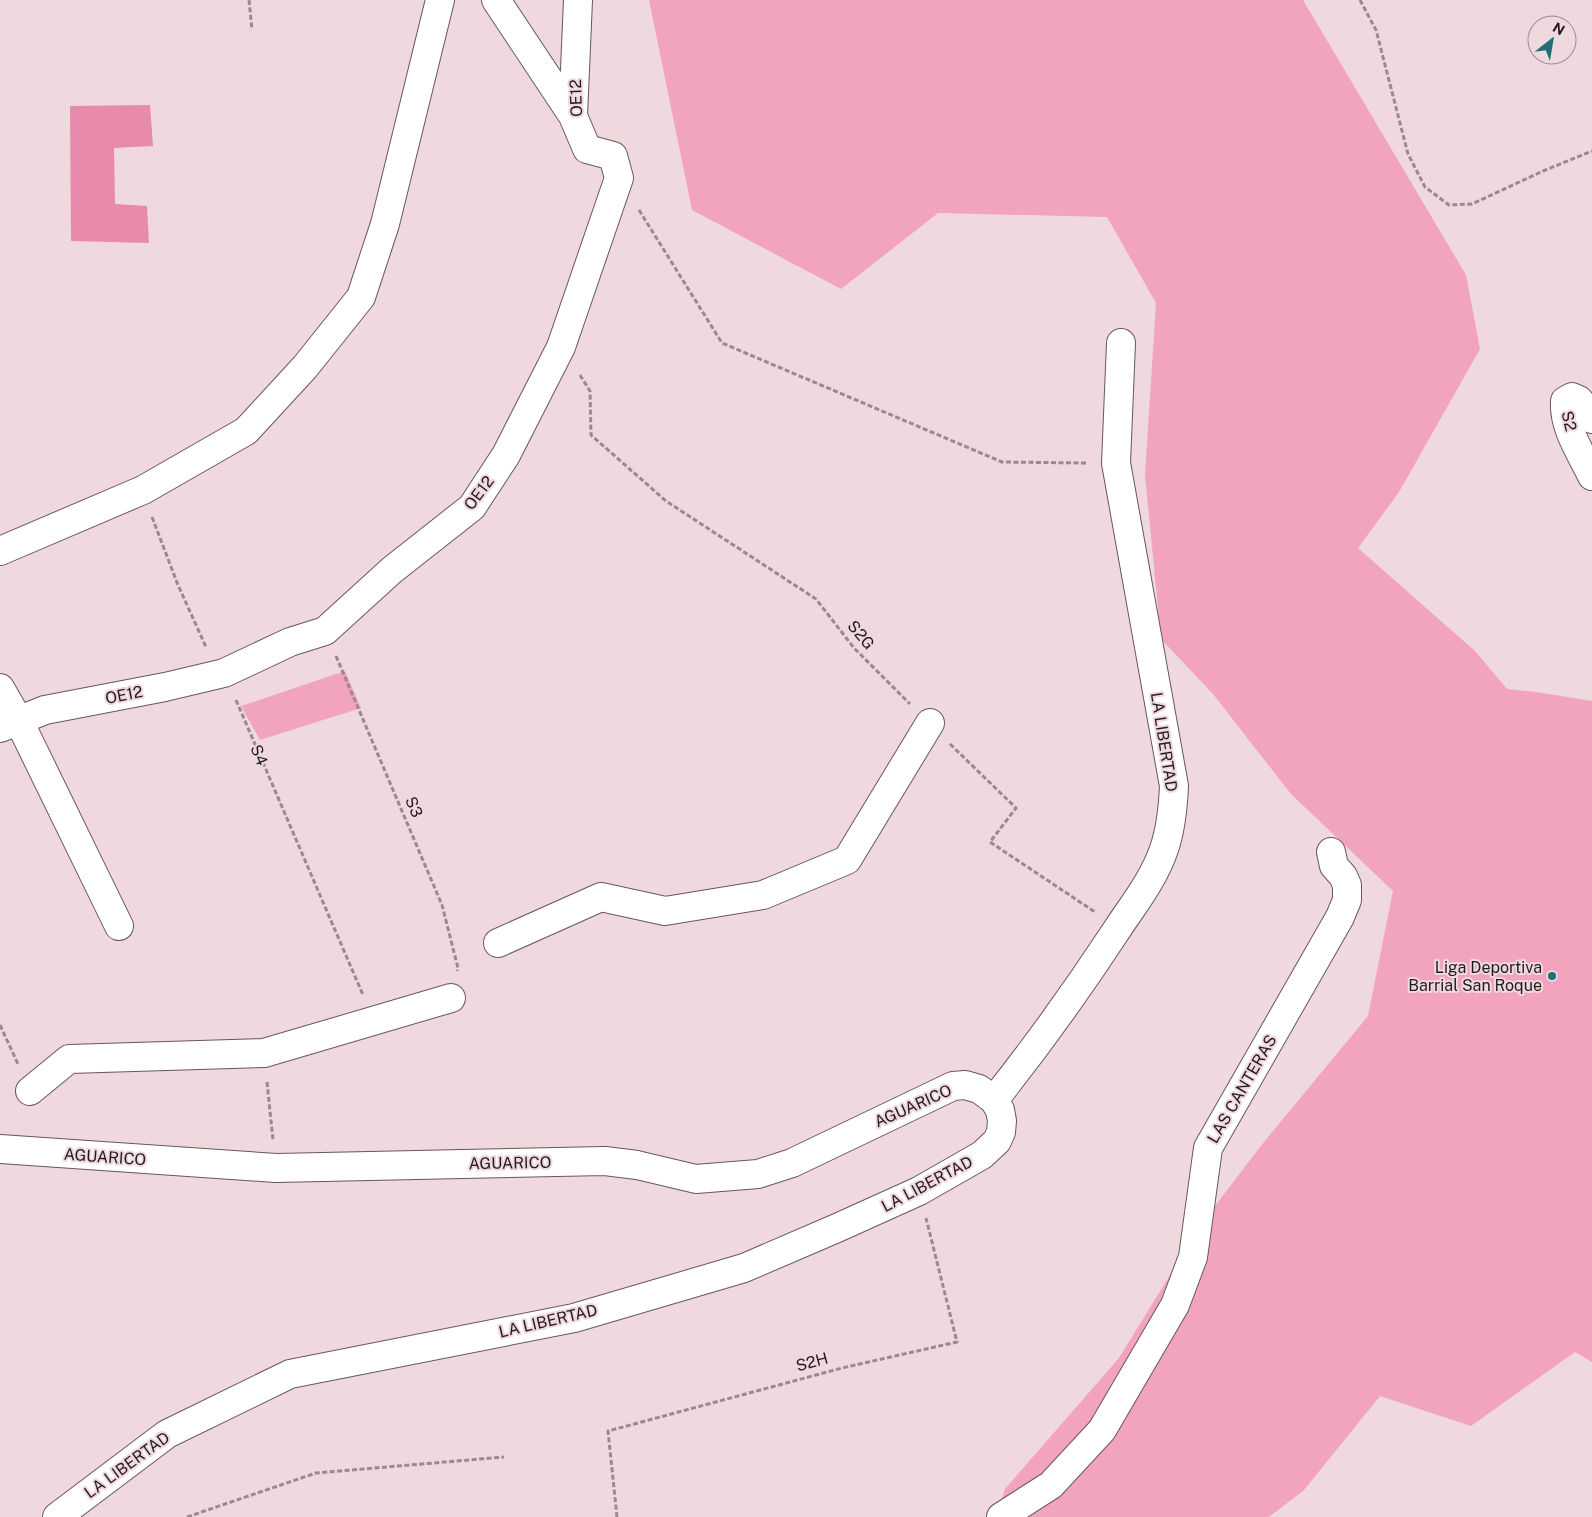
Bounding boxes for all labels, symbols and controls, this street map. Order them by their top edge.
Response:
north arrow [1527,15,1577,65]
text: N [1550,19,1568,39]
street label: OE12 [566,79,586,117]
street label: S2 [1557,409,1581,433]
street label: OE12 [460,472,498,514]
street label: S2G [843,617,879,653]
street label: OE12 [104,682,144,708]
street label: LA LIBERTAD [1147,691,1181,793]
street label: S4 [246,742,272,768]
street label: S3 [401,794,427,820]
place label: Liga Deportiva Barrial San Roque [1408,958,1542,995]
marker: Liga Deportiva Barrial San Roque [1546,970,1558,982]
street label: LAS CANTERAS [1203,1032,1281,1146]
street label: AGUARICO [871,1081,955,1131]
street label: AGUARICO [63,1145,147,1169]
street label: LA LIBERTAD [878,1152,976,1216]
street label: AGUARICO [469,1153,551,1173]
street label: LA LIBERTAD [497,1300,599,1342]
street label: S2H [794,1349,830,1375]
street label: LA LIBERTAD [81,1428,173,1502]

